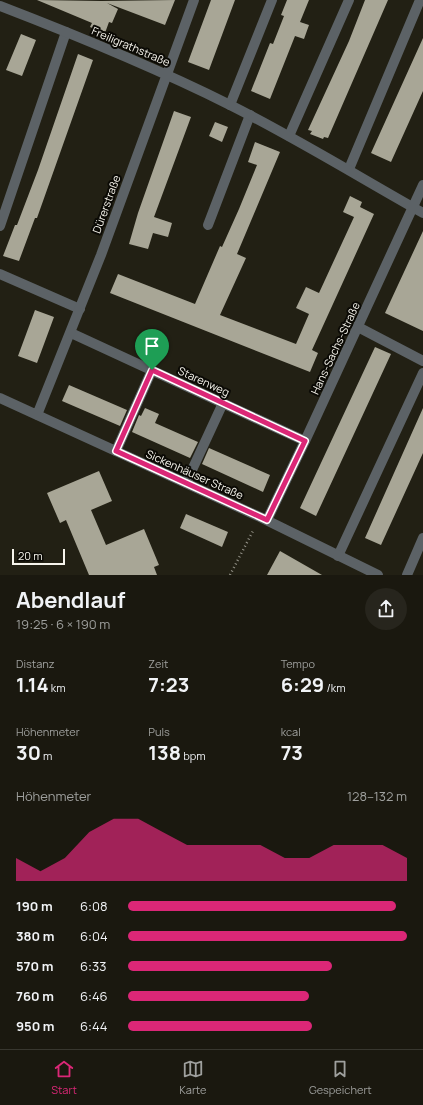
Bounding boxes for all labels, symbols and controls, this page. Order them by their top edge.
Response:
street label: Freiligrathstraße [89,23,173,70]
street label: Dürerstraße [89,172,124,235]
street label: Hans-Sachs-Straße [307,299,363,397]
pin [135,329,169,370]
icon: arrive [141,335,163,357]
street label: Starenweg [176,363,232,399]
street label: Sickenhäuser Straße [144,446,247,502]
scale bar [12,547,65,566]
text: 20 m [18,548,43,563]
text: Abendlauf [16,585,125,615]
button: share [365,588,407,630]
text: 19:25 · 6 × 190 m [16,615,110,633]
text: Distanz [16,656,55,671]
text: Zeit [148,656,169,671]
text: Tempo [281,656,315,671]
text: 1.14 [16,671,49,698]
text: 7:23 [148,671,189,698]
text: 6:29 [281,671,324,698]
text: km [49,680,66,695]
text: /km [324,680,346,695]
text: Höhenmeter [16,724,80,739]
text: Puls [148,724,170,739]
text: kcal [281,724,301,739]
text: 30 [16,739,41,766]
text: 138 [148,739,181,766]
text: 73 [281,739,303,766]
text: m [41,748,52,763]
text: bpm [181,748,206,763]
text: Höhenmeter [16,787,91,805]
text: 128–132 m [347,787,407,805]
text: 190 m [16,897,53,915]
text: 6:08 [80,897,107,915]
text: 380 m [16,927,54,945]
text: 6:04 [80,927,108,945]
text: 570 m [16,957,53,975]
text: 6:33 [80,957,106,975]
text: 760 m [16,987,54,1005]
text: 6:46 [80,987,108,1005]
text: 950 m [16,1017,55,1035]
text: 6:44 [80,1017,107,1035]
tab: Start [51,1058,77,1097]
tab: Karte [179,1058,206,1097]
tab: Gespeichert [309,1058,372,1097]

